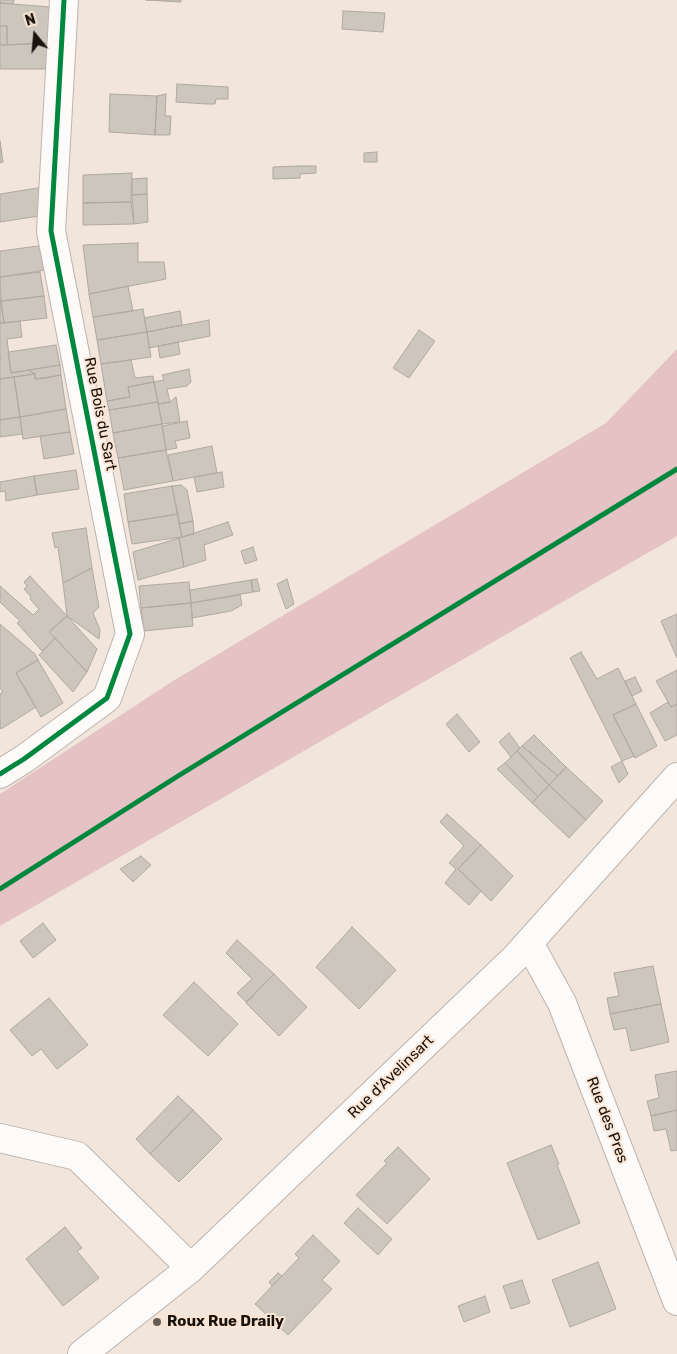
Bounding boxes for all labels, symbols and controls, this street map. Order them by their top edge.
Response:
north arrow [10,10,60,60]
text: N [23,11,38,30]
street label: Rue Bois du Sart [80,356,120,472]
street label: Rue d'Avelinsart [344,1032,438,1122]
street label: Rue des Pres [582,1074,632,1166]
place label: Roux Rue Draily [167,1313,284,1331]
marker: Roux Rue Draily [151,1316,163,1328]

